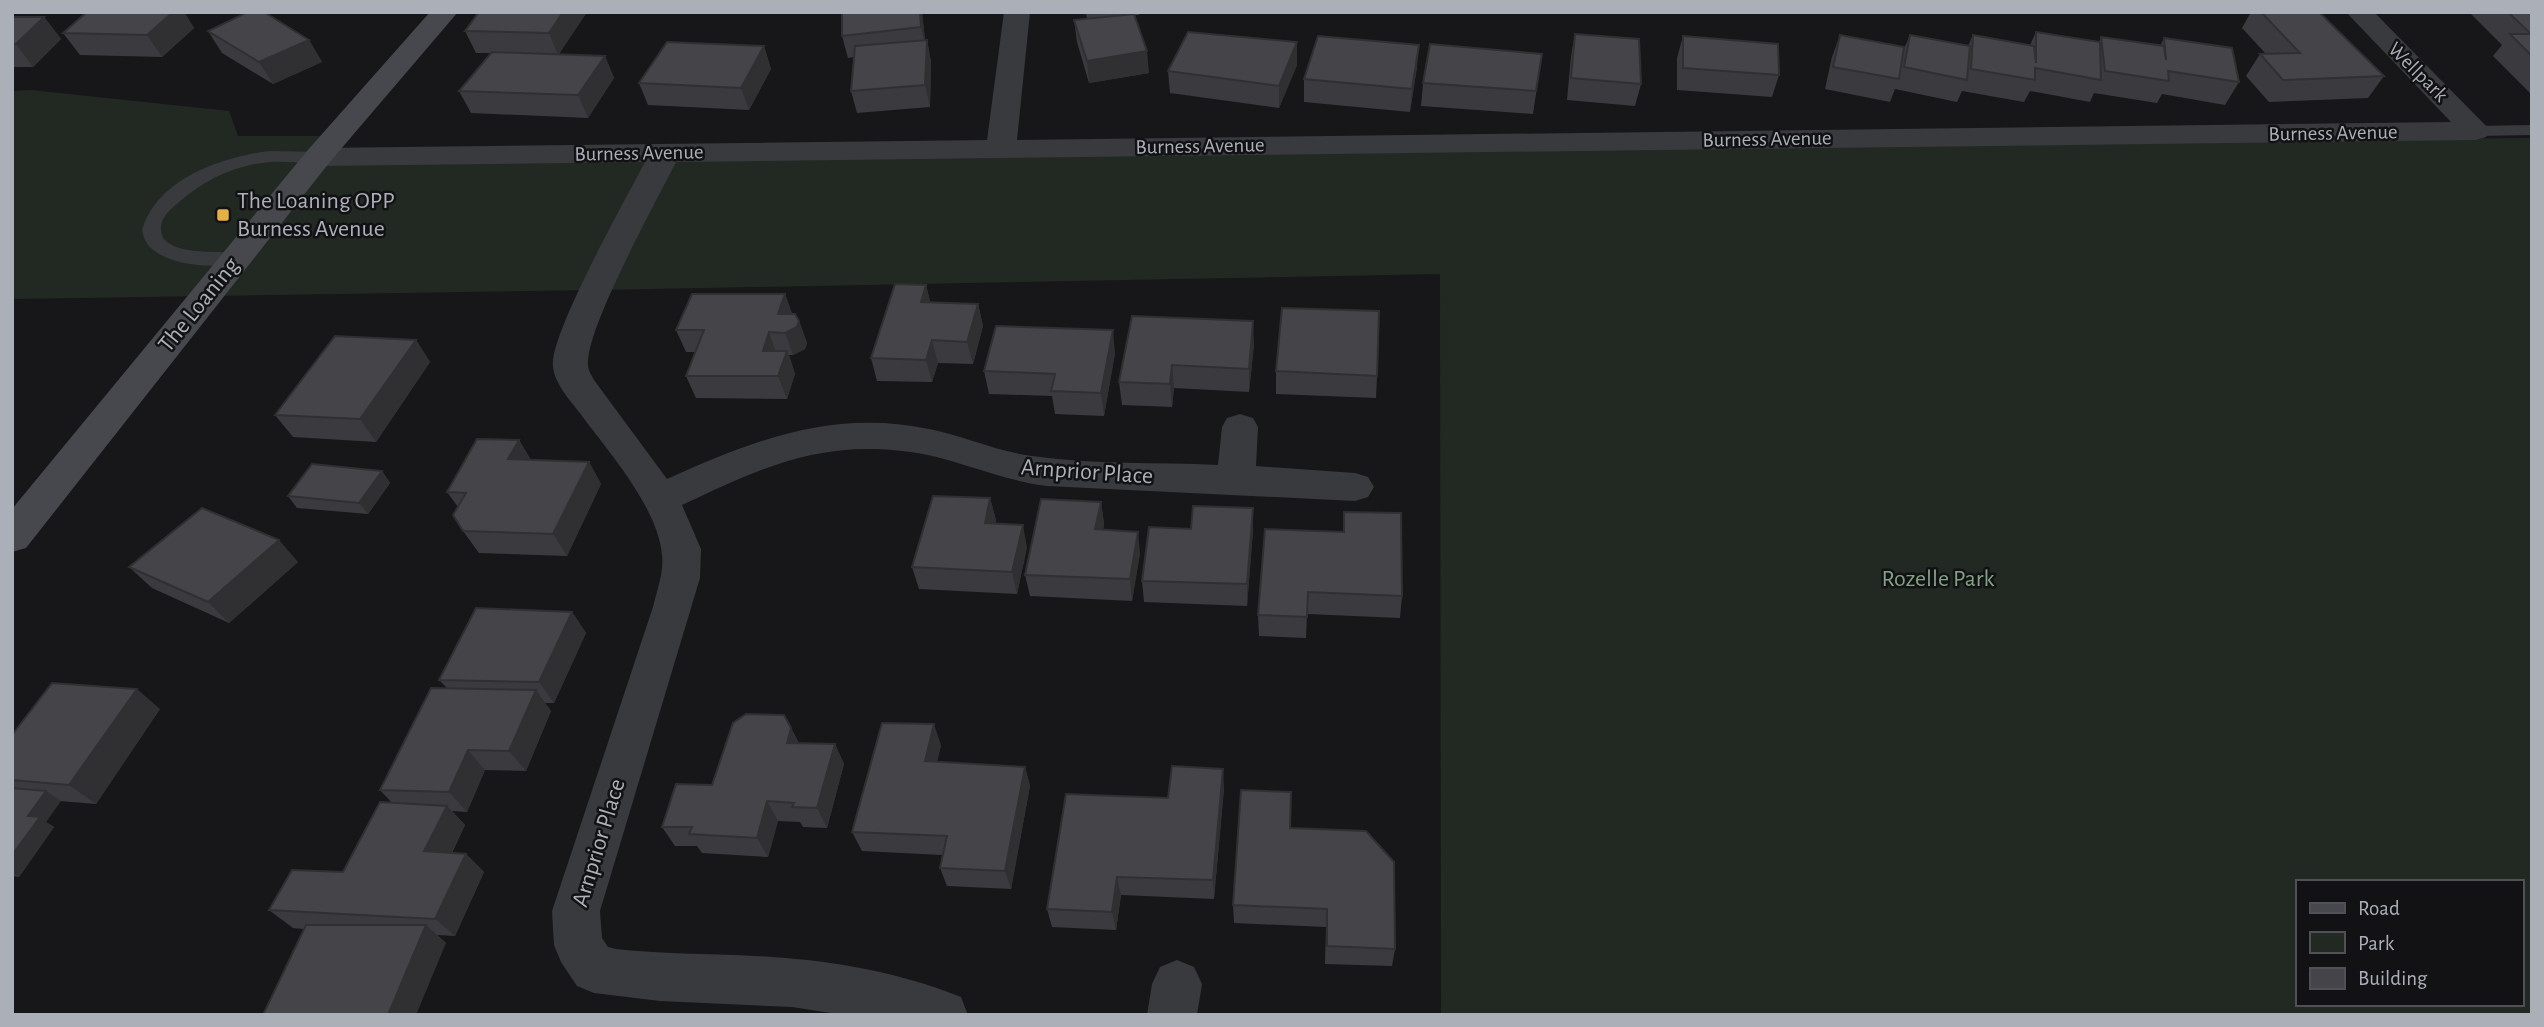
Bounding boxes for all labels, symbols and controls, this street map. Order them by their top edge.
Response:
street label: Wellpark [2384,38,2452,106]
street label: Burness Avenue [2268,121,2398,145]
street label: Burness Avenue [1702,127,1832,151]
street label: Burness Avenue [1135,134,1265,158]
street label: Burness Avenue [574,141,704,165]
place label: The Loaning OPP Burness Avenue [237,189,395,241]
marker: The Loaning OPP Burness Avenue [215,207,231,223]
street label: The Loaning [154,253,244,357]
street label: Arnprior Place [1020,455,1154,489]
park label: Rozelle Park [1882,567,1994,591]
street label: Arnprior Place [568,776,630,910]
legend [2296,880,2523,1006]
text: Road [2358,898,2400,919]
text: Park [2358,933,2395,954]
text: Building [2358,968,2428,989]

